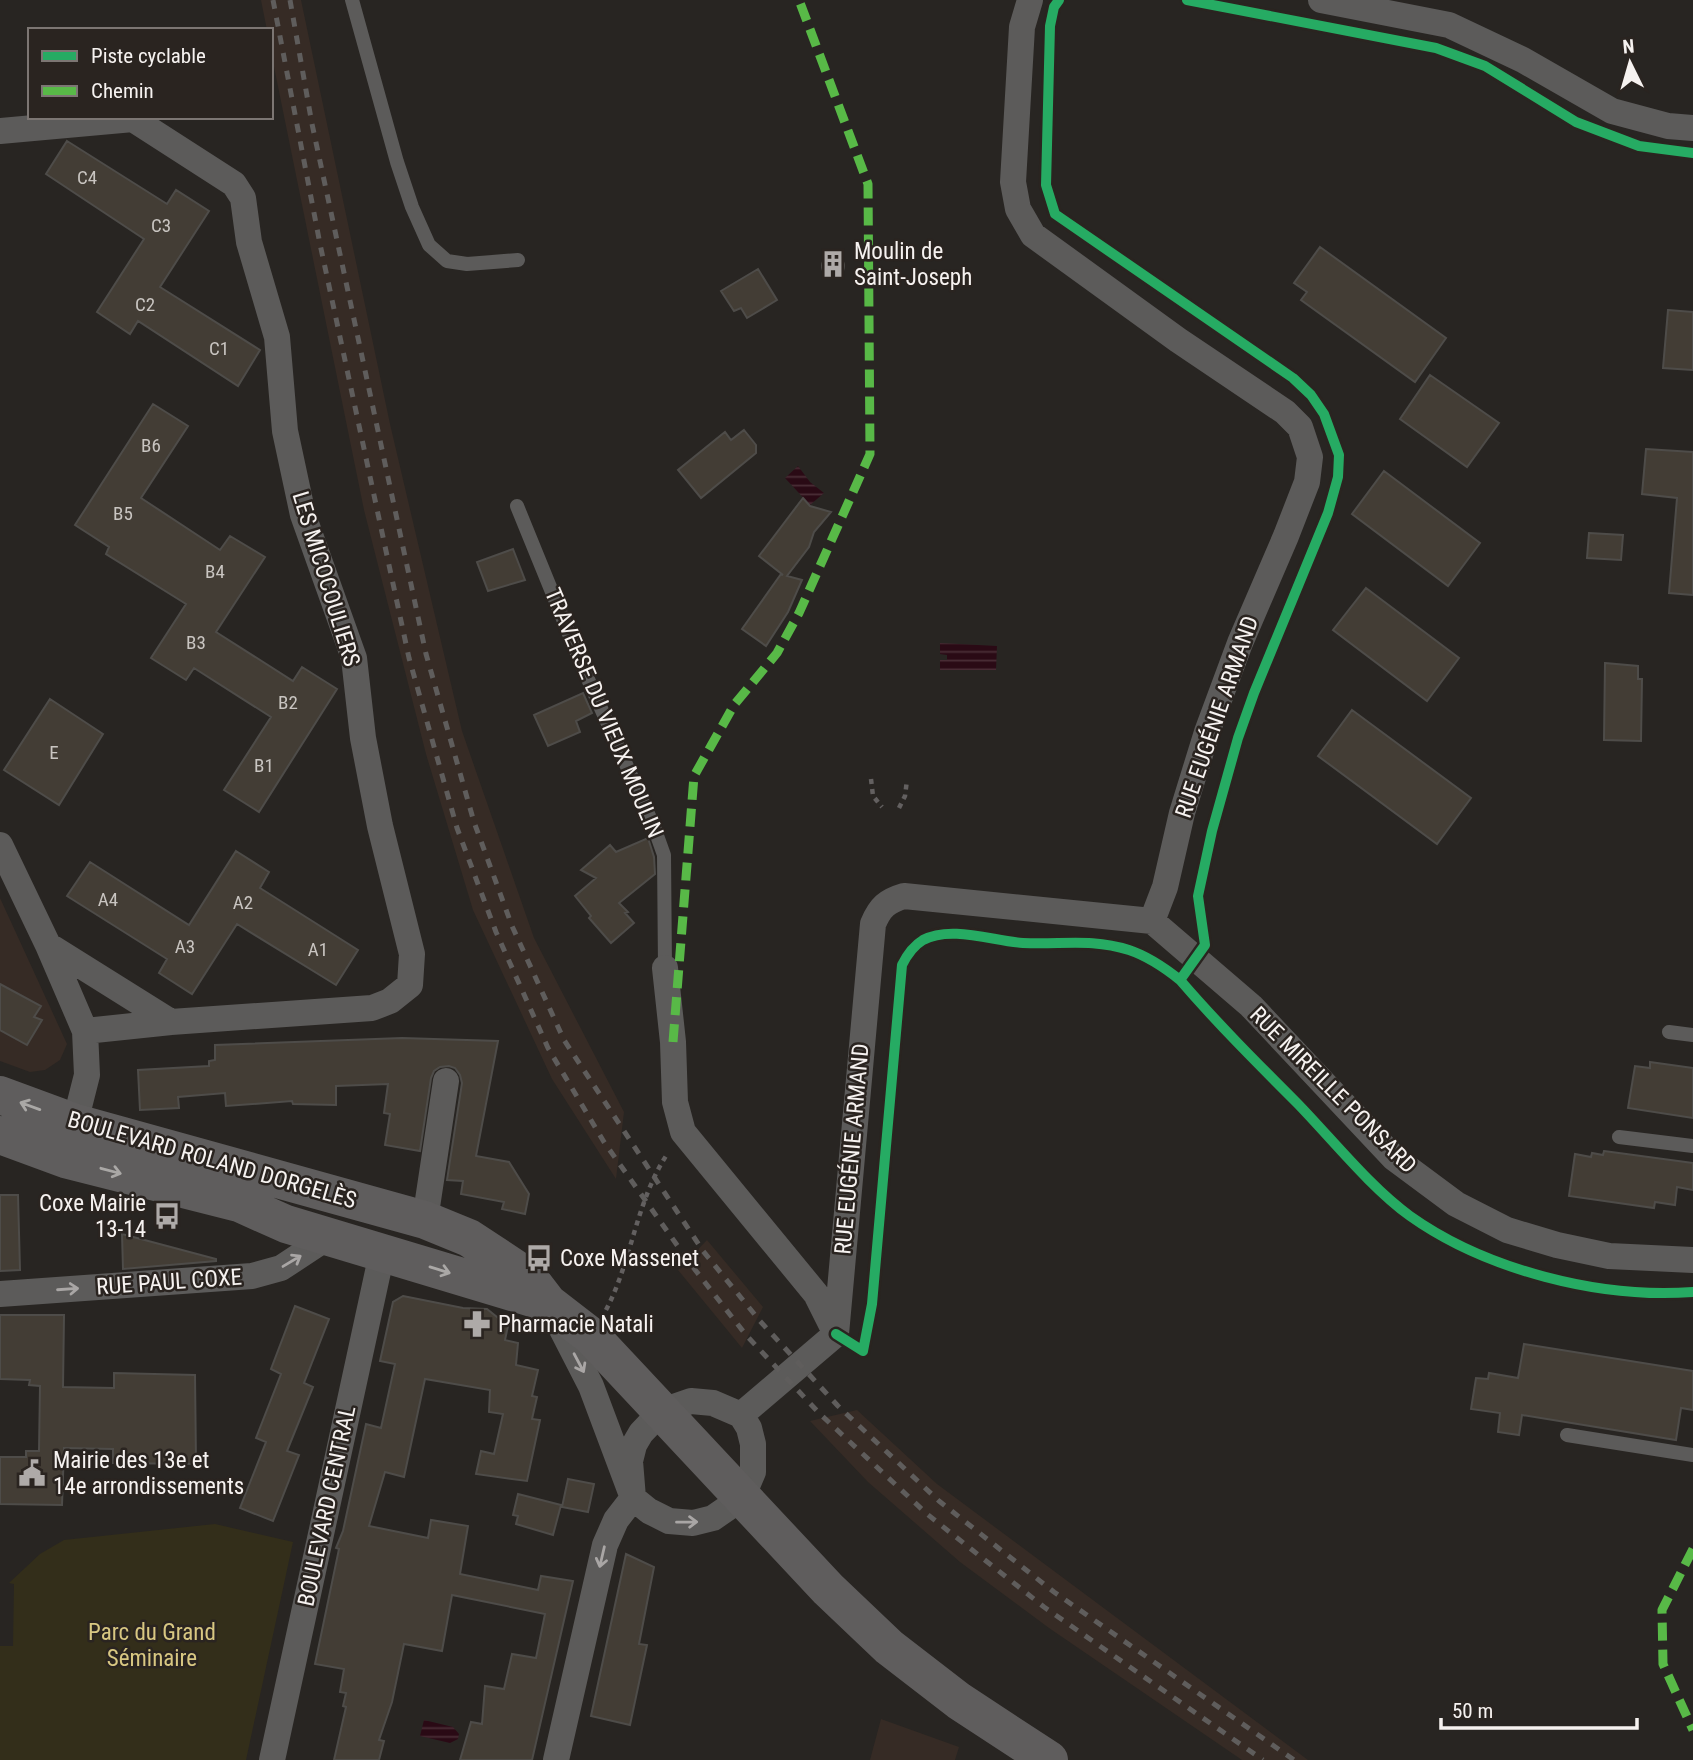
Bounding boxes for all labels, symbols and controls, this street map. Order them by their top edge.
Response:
legend [28,28,273,119]
north arrow [1595,28,1665,98]
text: N [1622,35,1635,59]
text: Piste cyclable [91,44,206,68]
text: Chemin [91,79,154,103]
house number: C4 [77,166,97,189]
house number: C3 [151,214,171,237]
place label: Moulin de Saint-Joseph [854,238,972,291]
building icon: Moulin de Saint-Joseph [818,249,848,279]
house number: C2 [135,293,155,316]
house number: C1 [209,337,229,360]
house number: B6 [141,434,161,457]
street label: LES MICOCOULIERS [287,488,365,670]
house number: B5 [113,502,133,525]
house number: B4 [205,560,225,583]
street label: TRAVERSE DU VIEUX MOULIN [539,584,669,842]
street label: RUE EUGÉNIE ARMAND [1169,612,1264,821]
house number: B3 [186,631,206,654]
house number: B2 [278,691,298,714]
house number: E [49,741,59,764]
house number: B1 [254,754,274,777]
house number: A4 [98,888,118,911]
house number: A2 [233,891,253,914]
house number: A3 [175,935,195,958]
house number: A1 [308,938,328,961]
street label: RUE MIREILLE PONSARD [1244,1001,1422,1179]
street label: RUE EUGÉNIE ARMAND [828,1042,875,1256]
one-way arrow [19,1099,41,1112]
street label: BOULEVARD ROLAND DORGELÈS [64,1105,360,1214]
one-way arrow [100,1166,122,1179]
place label: Coxe Mairie 13-14 [39,1190,146,1243]
bus stop icon: Coxe Mairie 13-14 [152,1201,182,1231]
bus stop icon: Coxe Massenet [524,1243,554,1273]
place label: Coxe Massenet [560,1245,699,1272]
one-way arrow [282,1253,301,1268]
street label: RUE PAUL COXE [95,1263,243,1301]
one-way arrow [429,1265,451,1278]
one-way arrow [56,1282,79,1295]
pharmacy icon: Pharmacie Natali [462,1309,492,1339]
place label: Pharmacie Natali [498,1311,654,1338]
one-way arrow [572,1353,586,1373]
street label: BOULEVARD CENTRAL [293,1403,361,1609]
place label: Mairie des 13e et 14e arrondissements [53,1447,244,1500]
public building icon: Mairie des 13e et 14e arrondissements [17,1458,47,1488]
one-way arrow [675,1515,698,1528]
one-way arrow [595,1545,608,1568]
park label: Parc du Grand Séminaire [88,1619,216,1672]
scale bar [1441,1686,1637,1730]
text: 50 m [1452,1699,1493,1723]

